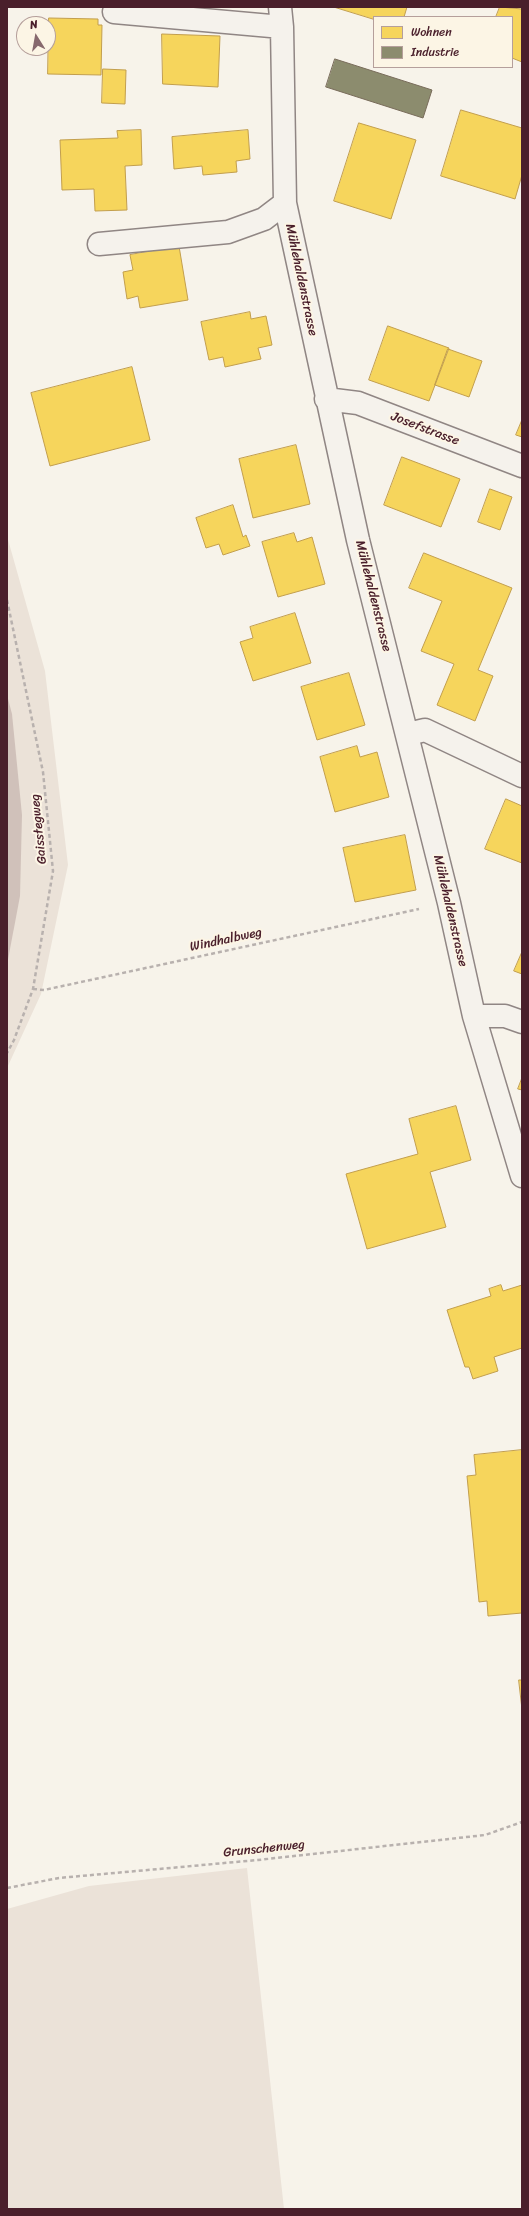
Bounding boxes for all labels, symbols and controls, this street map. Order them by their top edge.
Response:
text: N [28,15,39,35]
north arrow [16,16,56,56]
legend [373,16,513,68]
text: Wohnen [411,21,452,43]
text: Industrie [411,41,459,63]
street label: Mühlehaldenstrasse [282,223,320,337]
street label: Josefstrasse [389,409,461,449]
street label: Mühlehaldenstrasse [352,539,394,653]
street label: Gaisstegweg [28,793,50,865]
street label: Mühlehaldenstrasse [430,854,470,968]
street label: Windhalbweg [189,925,263,955]
street label: Grunschenweg [223,1837,305,1861]

